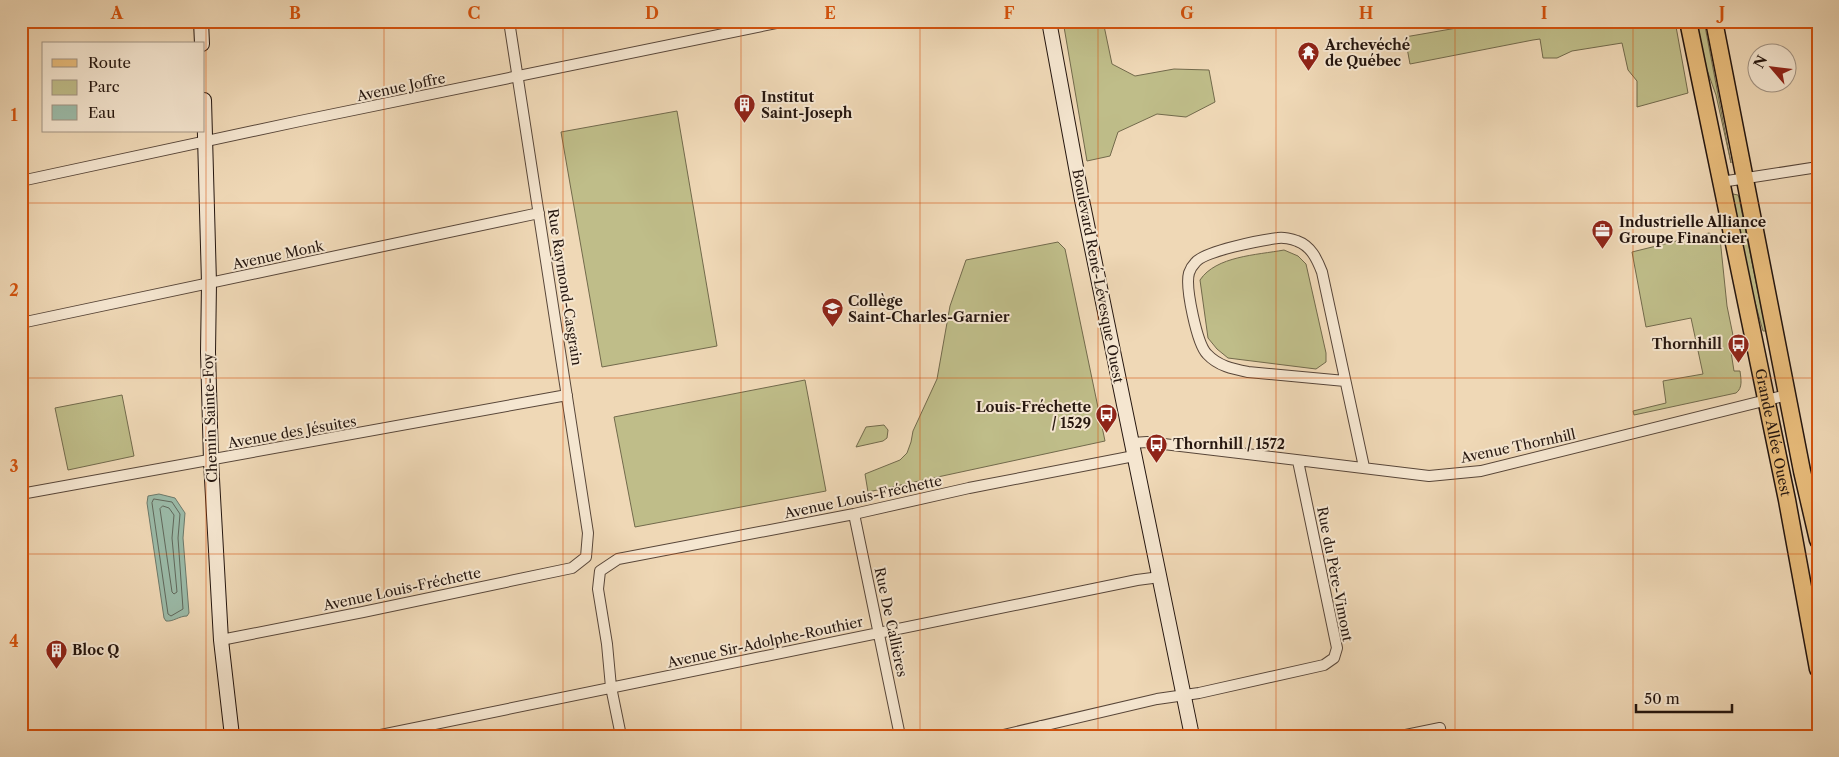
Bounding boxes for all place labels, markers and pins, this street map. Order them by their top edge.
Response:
place label: Archevéché de Québec [1324,36,1410,70]
temple icon: Archevéché de Québec [1297,41,1321,72]
place label: Institut Saint-Joseph [761,88,853,122]
building icon: Institut Saint-Joseph [733,93,757,124]
place label: Industrielle Alliance Groupe Financier [1619,213,1766,247]
office icon: Industrielle Alliance Groupe Financier [1591,218,1615,249]
place label: Collège Saint-Charles-Garnier [848,292,1010,326]
school or university icon: Collège Saint-Charles-Garnier [820,297,844,328]
bus stop icon: Thornhill [1726,332,1750,363]
place label: Thornhill [1652,335,1722,353]
place label: Louis-Fréchette / 1529 [976,398,1091,432]
bus stop icon: Louis-Fréchette / 1529 [1095,403,1119,434]
bus stop icon: Thornhill / 1572 [1145,432,1169,463]
place label: Thornhill / 1572 [1173,435,1285,453]
building icon: Bloc Q [44,638,68,669]
place label: Bloc Q [72,641,119,659]

